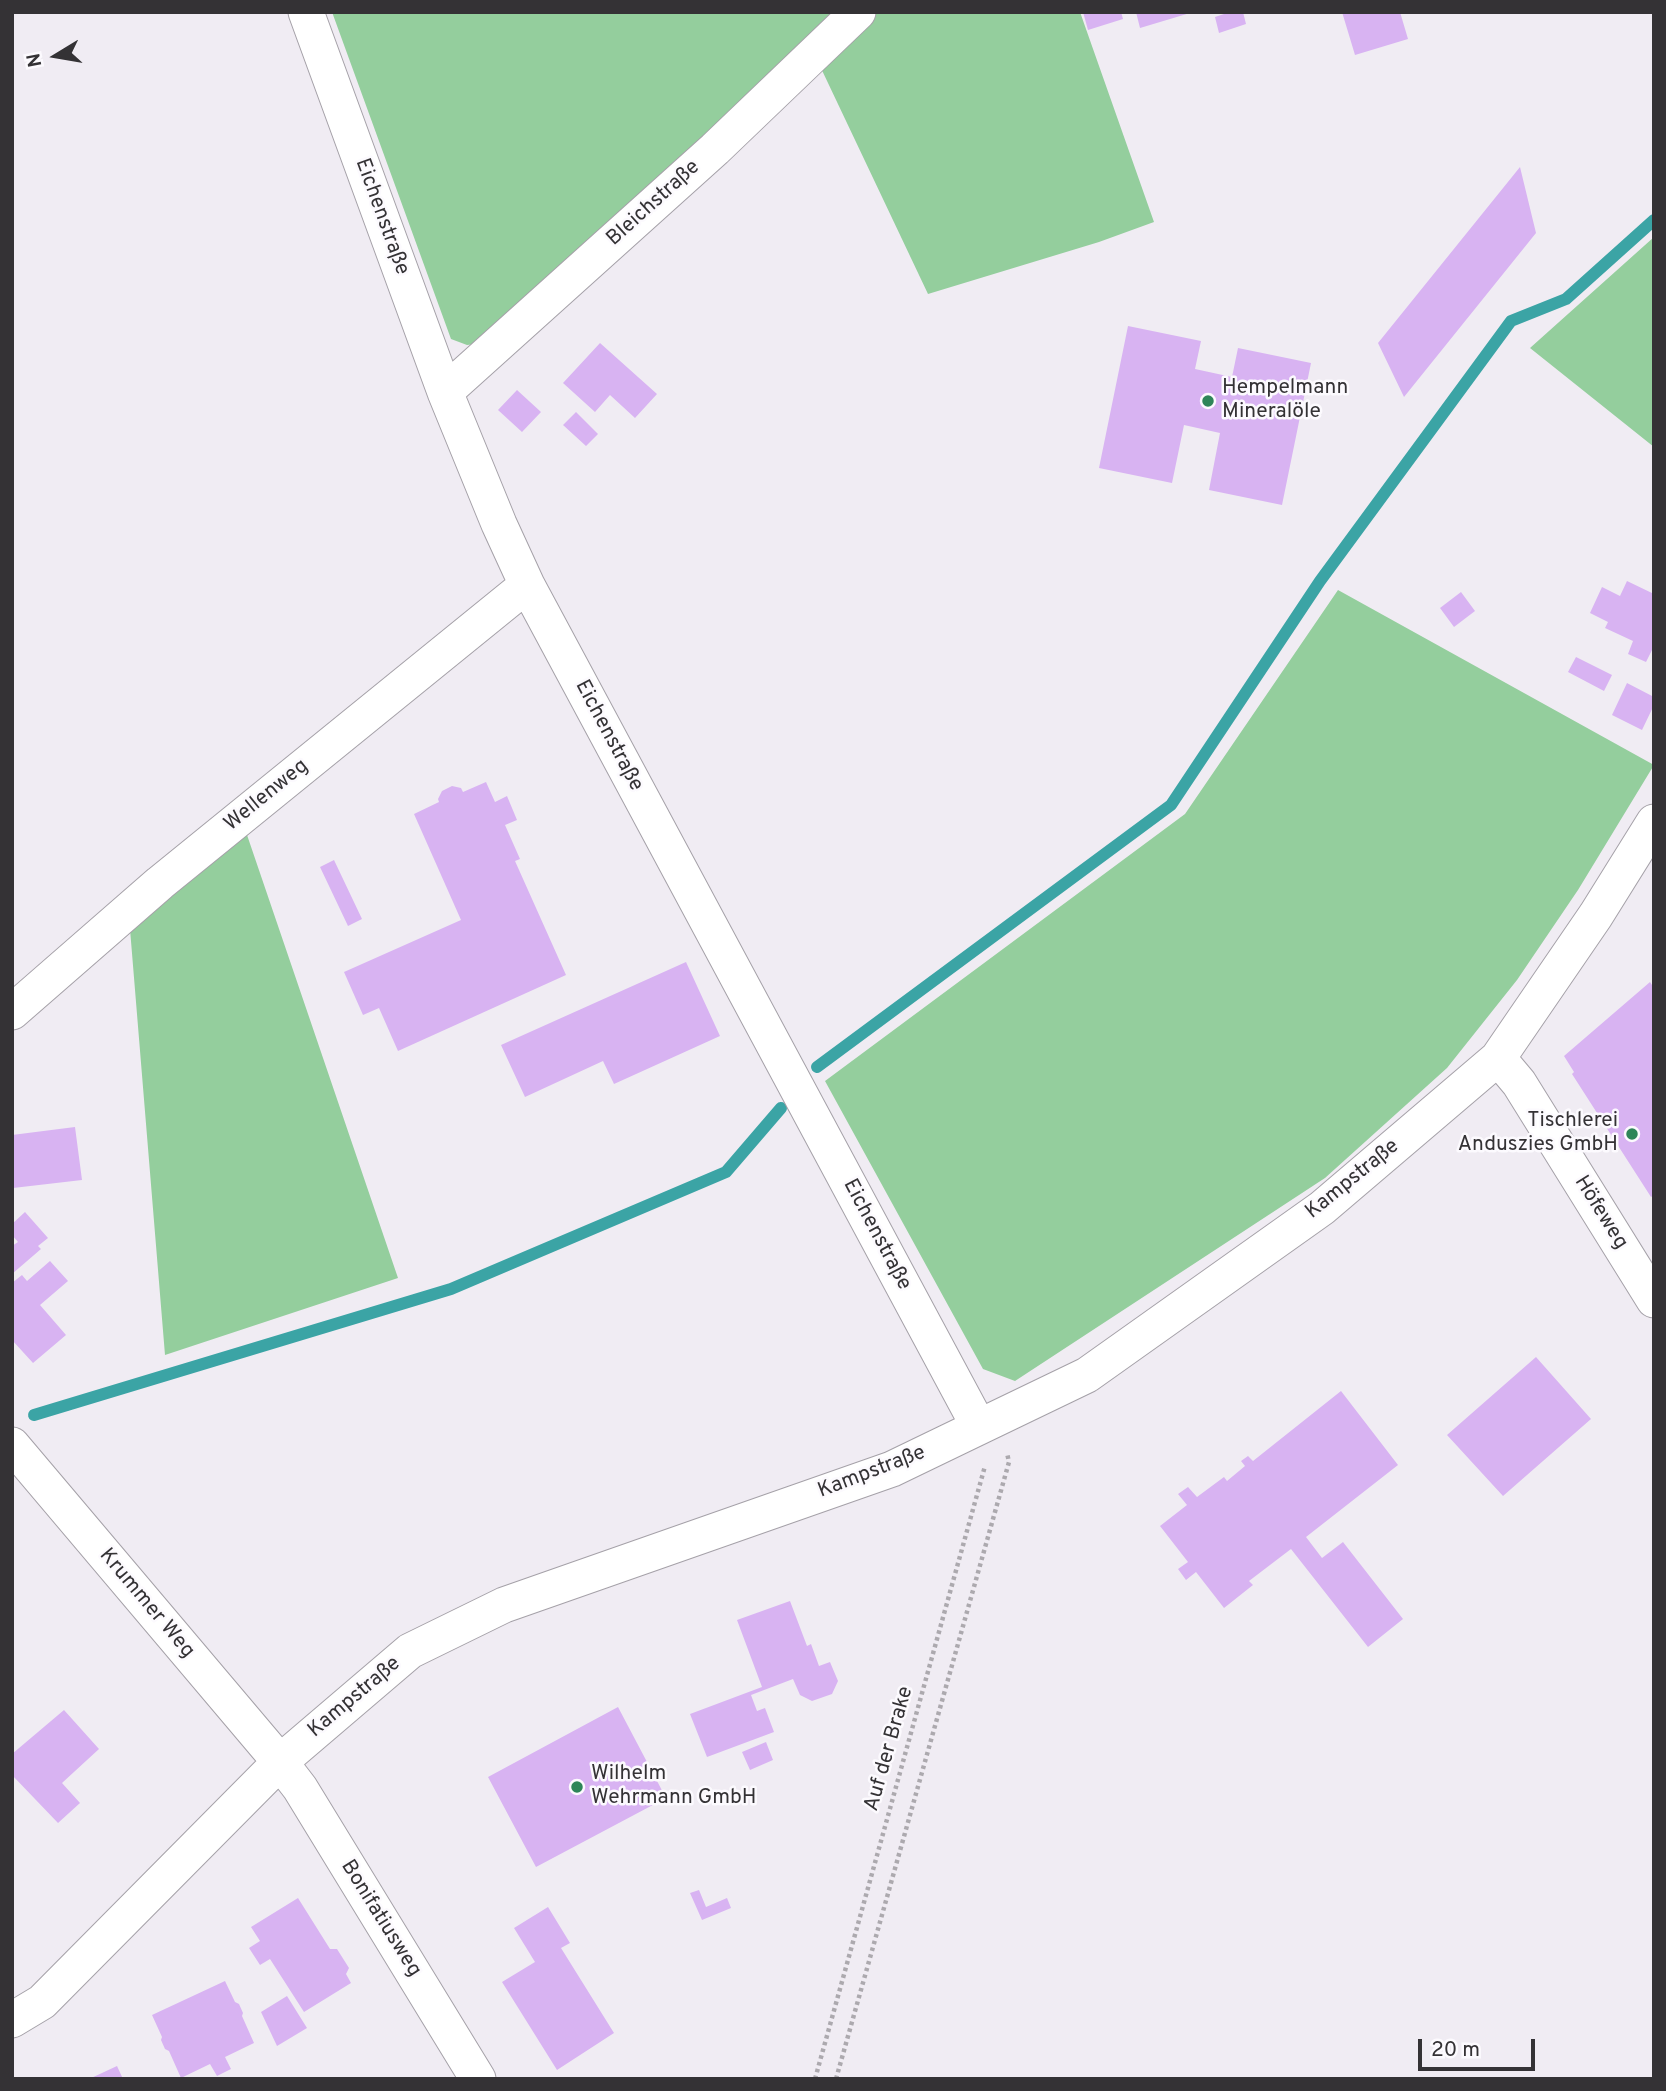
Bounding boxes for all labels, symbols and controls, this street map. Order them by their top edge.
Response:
north arrow [21,21,91,91]
text: N [22,51,48,69]
street label: Eichenstraße [348,155,414,279]
street label: Bleichstraße [602,156,706,252]
place label: Hempelmann Mineralöle [1222,376,1348,426]
marker: Hempelmann Mineralöle [1200,393,1216,409]
street label: Eichenstraße [568,676,648,796]
street label: Wellenweg [220,754,314,838]
place label: Tischlerei Anduszies GmbH [1458,1109,1618,1159]
marker: Tischlerei Anduszies GmbH [1624,1126,1640,1142]
street label: Kampstraße [1301,1135,1405,1225]
street label: Höfeweg [1568,1172,1632,1254]
street label: Eichenstraße [836,1175,916,1295]
street label: Kampstraße [815,1441,929,1505]
street label: Krummer Weg [93,1544,199,1664]
street label: Kampstraße [304,1652,406,1744]
street label: Auf der Brake [860,1684,920,1814]
place label: Wilhelm Wehrmann GmbH [591,1762,756,1812]
marker: Wilhelm Wehrmann GmbH [569,1779,585,1795]
street label: Bonifatiusweg [334,1856,426,1982]
scale bar [1421,2024,1538,2068]
text: 20 m [1431,2037,1480,2064]

